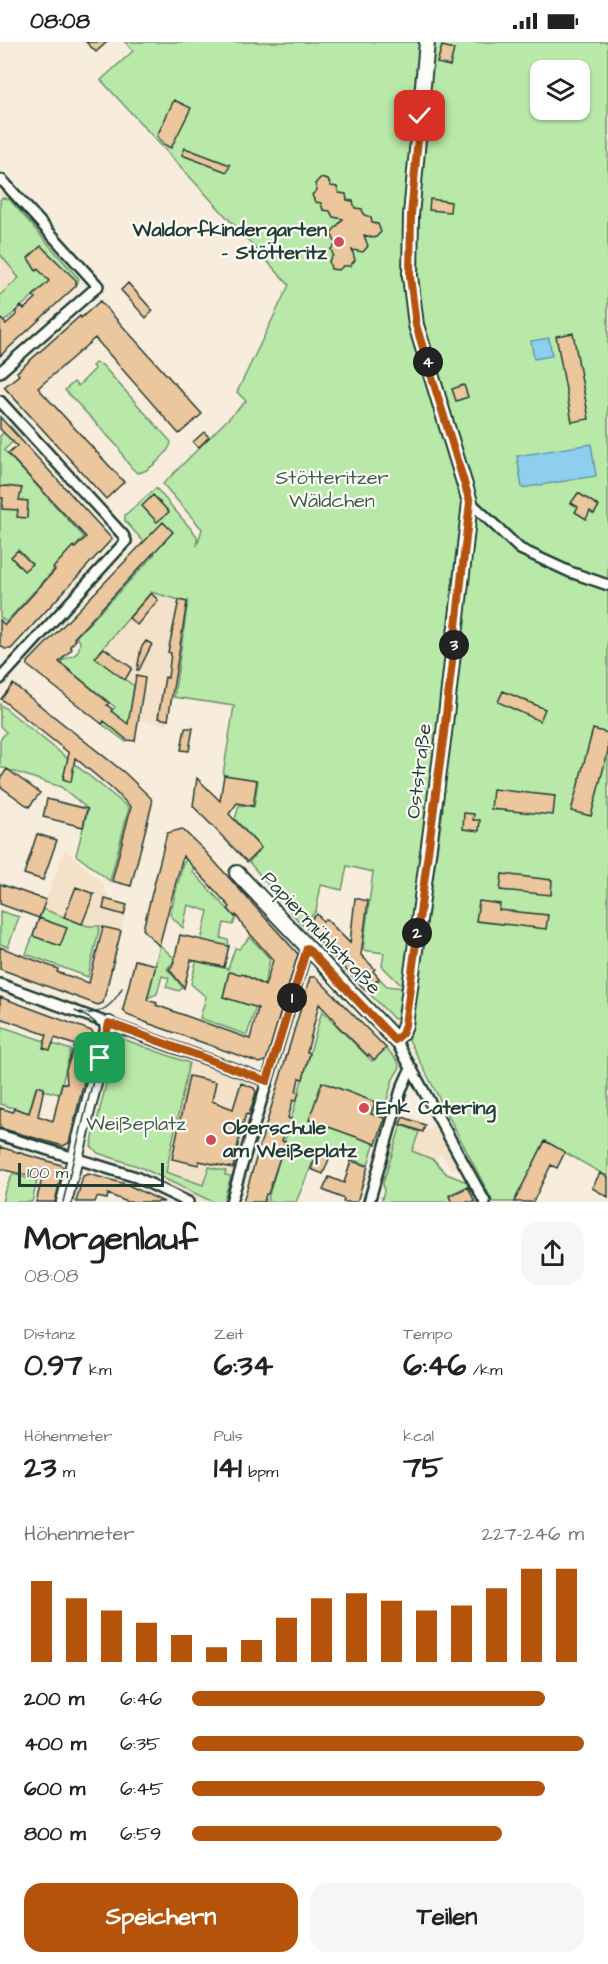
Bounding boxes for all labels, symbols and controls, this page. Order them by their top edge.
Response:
text: 08:08 [30,6,90,37]
map controls [530,60,590,120]
button: layers [530,60,590,120]
pin [394,90,445,141]
icon: check [403,99,436,132]
place label: Waldorfkindergarten - Stötteritz [132,216,328,267]
marker: Waldorfkindergarten - Stötteritz [332,235,346,249]
pin: 4 [413,347,443,377]
text: 4 [423,351,433,373]
park label: Stötteritzer Wäldchen [275,464,389,515]
pin: 3 [439,630,469,660]
text: 3 [450,634,458,656]
street label: Oststraße [399,722,439,820]
street label: Papiermühlstraße [255,865,387,1001]
pin: 2 [402,918,432,948]
text: 2 [412,922,422,944]
pin: 1 [277,983,307,1013]
text: 1 [291,987,293,1009]
pin [74,1032,125,1083]
icon: arrive [83,1041,116,1074]
place label: Enk Catering [376,1094,496,1123]
marker: Enk Catering [357,1101,371,1115]
park label: Weißeplatz [86,1110,186,1138]
place label: Oberschule am Weißeplatz [222,1114,358,1165]
marker: Oberschule am Weißeplatz [204,1133,218,1147]
scale bar [18,1160,164,1188]
text: 100 m [27,1162,68,1184]
text: Morgenlauf [24,1216,198,1262]
button: share [521,1222,584,1285]
text: 08:08 [24,1262,79,1290]
text: Distanz [24,1323,75,1345]
text: Zeit [214,1323,244,1345]
text: Tempo [403,1323,452,1345]
text: 0.97 [24,1345,83,1387]
text: 6:34 [214,1345,273,1387]
text: 6:46 [403,1345,466,1387]
text: km [83,1359,111,1381]
text: /km [466,1359,502,1381]
text: Höhenmeter [24,1425,112,1447]
text: Puls [214,1425,243,1447]
text: kcal [403,1425,434,1447]
text: 23 [24,1447,56,1489]
text: 141 [214,1447,242,1489]
text: 75 [403,1447,443,1489]
text: m [56,1461,75,1483]
text: bpm [242,1461,279,1483]
text: Höhenmeter [24,1520,134,1548]
text: 227–246 m [481,1520,584,1548]
text: 200 m [24,1685,84,1713]
text: 6:46 [120,1685,162,1713]
text: 400 m [24,1730,86,1758]
text: 6:35 [120,1730,160,1758]
text: 600 m [24,1775,85,1803]
text: 6:45 [120,1775,164,1803]
text: 800 m [24,1820,86,1848]
text: 6:59 [120,1820,161,1848]
button: Speichern [24,1883,298,1952]
button: Teilen [310,1883,584,1952]

